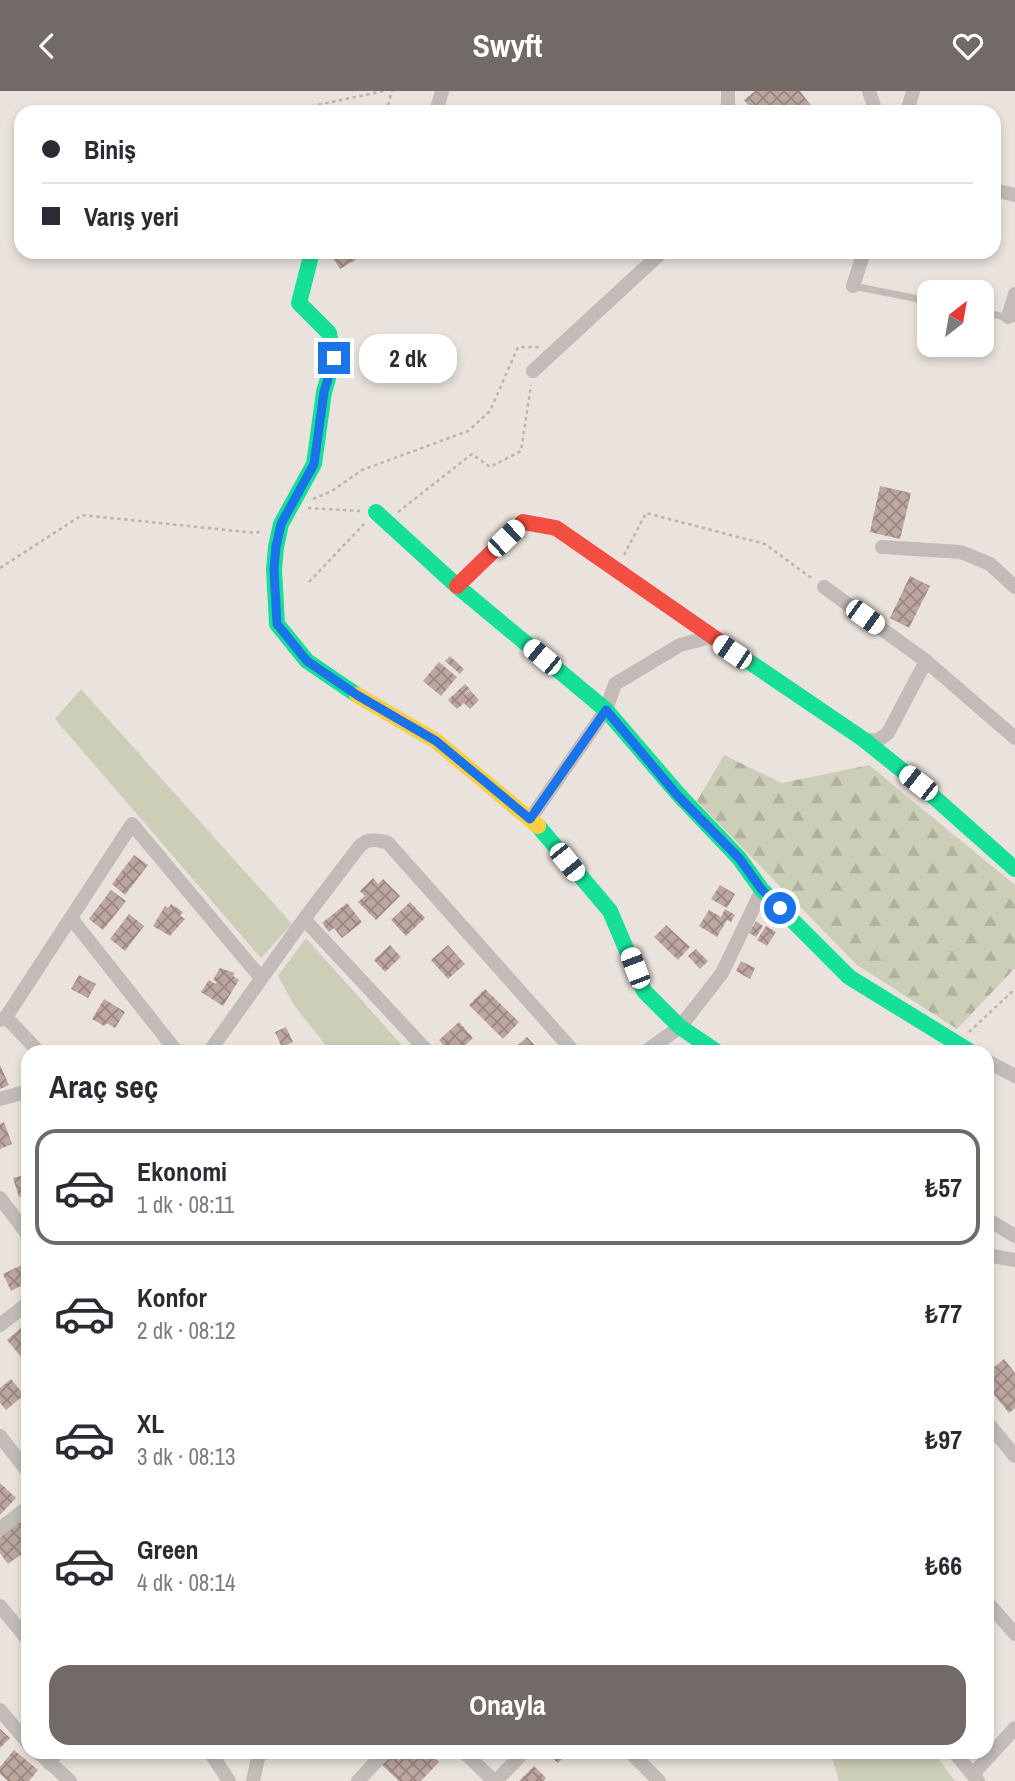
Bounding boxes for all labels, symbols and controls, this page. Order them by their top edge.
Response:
text: Swyft [473,24,542,67]
icon: back [28,27,66,65]
icon: heart [949,27,987,65]
text: Biniş [84,132,136,167]
text: Varış yeri [84,199,179,234]
north arrow [917,280,994,357]
map controls [917,280,994,357]
callout: 2 dk [358,334,457,383]
route end [318,342,350,374]
text: 2 dk [389,343,427,374]
car [484,516,529,560]
car [842,596,889,638]
car [709,632,756,672]
car [520,635,565,679]
car [895,762,942,804]
car [546,839,589,885]
route start [764,892,796,924]
car [618,945,653,991]
text: Araç seç [49,1065,158,1108]
text: Ekonomi [137,1154,227,1189]
icon: car [53,1156,116,1219]
text: ₺57 [925,1170,962,1205]
text: 1 dk · 08:11 [137,1189,234,1220]
text: Konfor [137,1280,207,1315]
icon: car [53,1282,116,1345]
text: ₺77 [925,1296,962,1331]
text: 2 dk · 08:12 [137,1315,236,1346]
text: XL [137,1406,164,1441]
icon: car [53,1408,116,1471]
text: ₺97 [925,1422,962,1457]
text: 3 dk · 08:13 [137,1441,236,1472]
text: Green [137,1532,199,1567]
icon: car [53,1534,116,1597]
text: ₺66 [925,1548,962,1583]
text: 4 dk · 08:14 [137,1567,236,1598]
button: Onayla [49,1665,966,1745]

